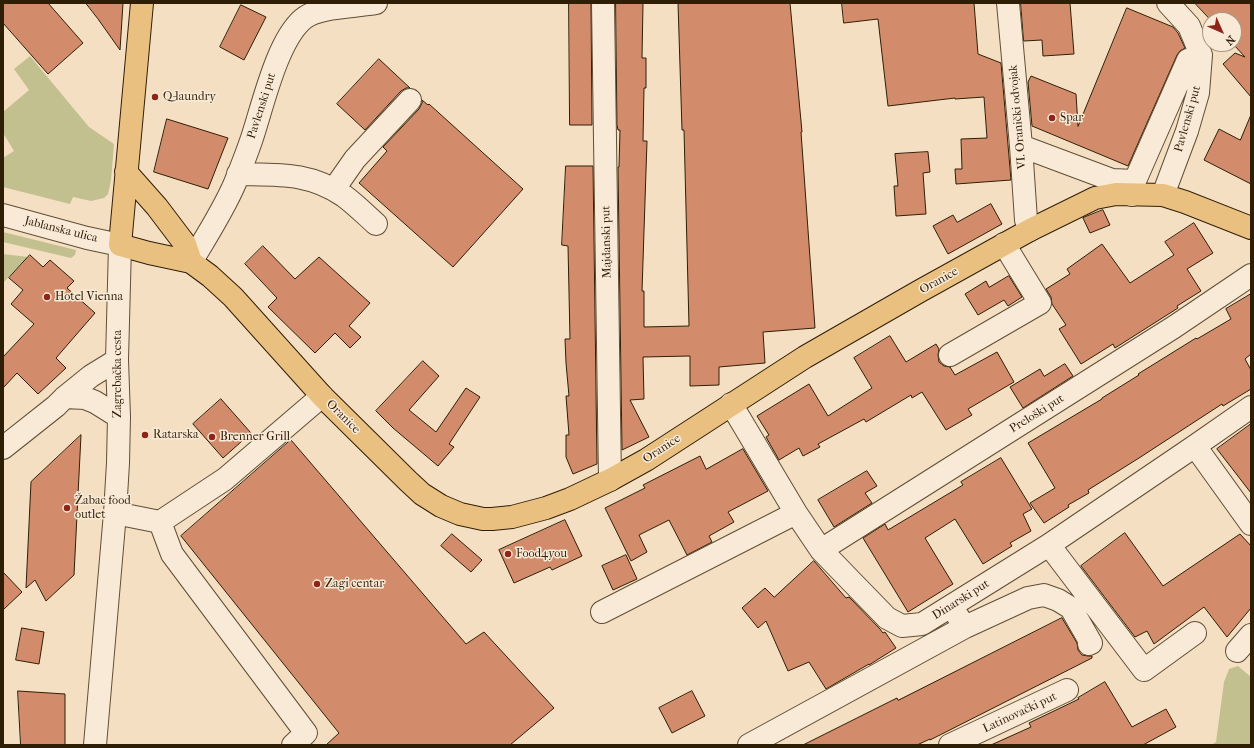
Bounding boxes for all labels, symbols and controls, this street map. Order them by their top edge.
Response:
north arrow [1202,12,1242,52]
text: N [1223,33,1238,48]
street label: VI. Oranički odvojak [1006,64,1030,170]
street label: Pavlenski put [245,71,279,141]
street label: Pavlenski put [1172,84,1204,154]
place label: Q-laundry [163,90,216,104]
marker: Q-laundry [150,92,160,102]
place label: Spar [1060,111,1083,125]
marker: Spar [1047,113,1057,123]
street label: Majdanski put [599,205,615,279]
street label: Jablanska ulica [23,214,99,246]
street label: Oranice [917,265,961,297]
place label: Hotel Vienna [55,290,123,304]
marker: Hotel Vienna [42,292,52,302]
street label: Zagrebačka cesta [111,330,125,418]
street label: Preloški put [1007,392,1067,436]
street label: Oranice [323,397,363,437]
place label: Ratarska [153,428,199,442]
marker: Ratarska [140,430,150,440]
place label: Brenner Grill [220,430,290,444]
marker: Brenner Grill [207,432,217,442]
street label: Oranice [641,432,683,466]
place label: Žabac food outlet [75,494,131,522]
marker: Žabac food outlet [62,503,72,513]
place label: Food4you [516,547,567,561]
marker: Food4you [503,549,513,559]
place label: Zagi centar [325,577,384,591]
street label: Dinarski put [930,577,992,623]
marker: Zagi centar [312,579,322,589]
street label: Latinovački put [981,690,1059,736]

